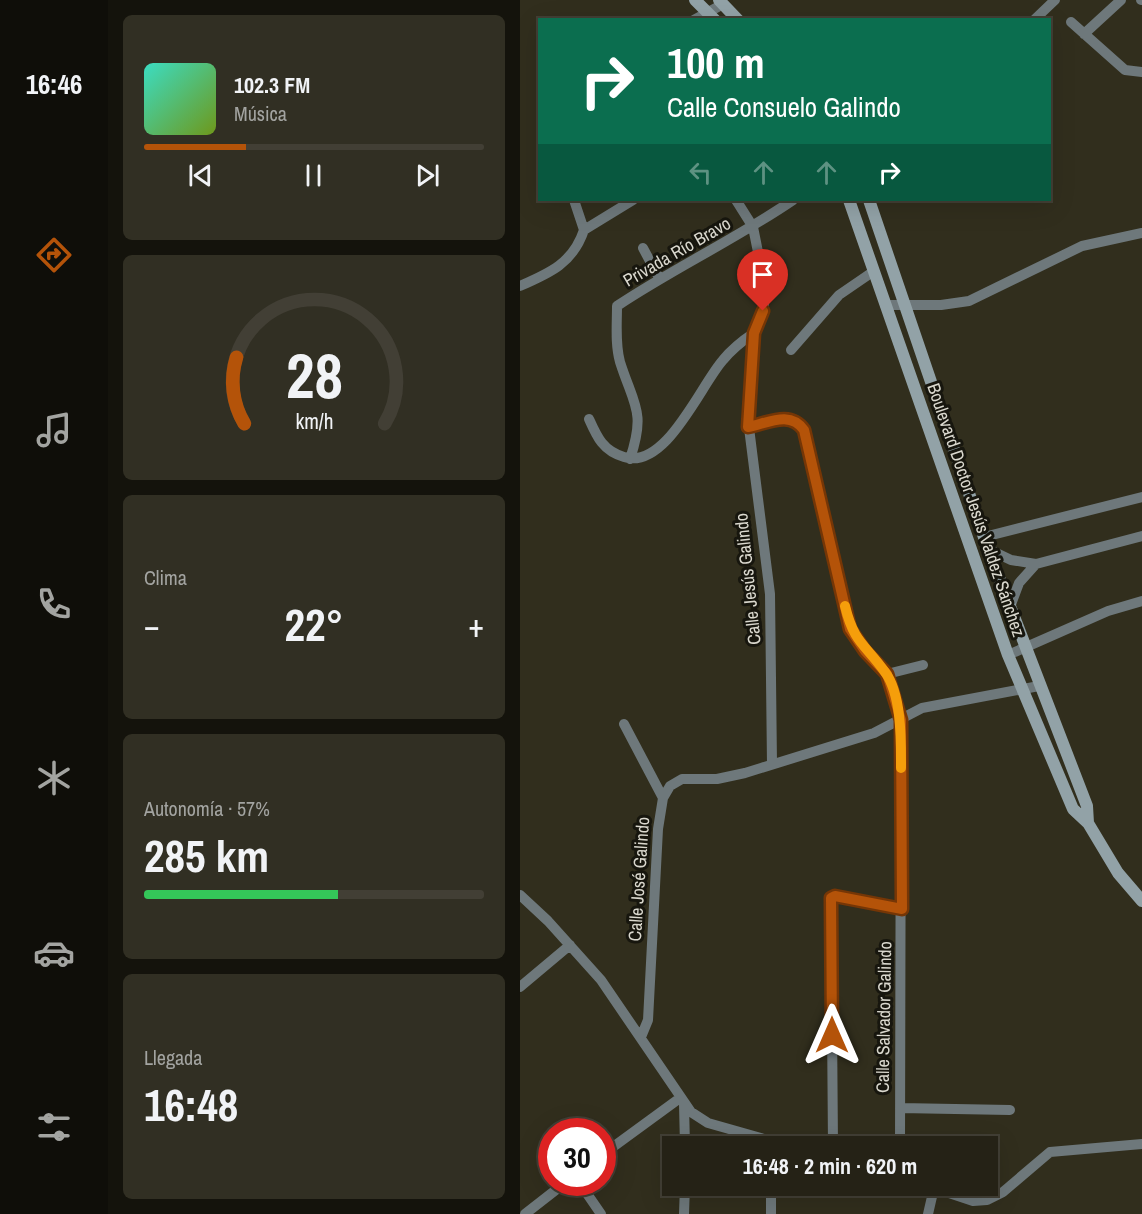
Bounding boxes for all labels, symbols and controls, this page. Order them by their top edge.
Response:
text: 100 m [667,35,765,91]
icon: right [568,42,646,120]
text: 16:46 [26,66,82,102]
text: 102.3 FM [234,70,310,100]
text: Calle Consuelo Galindo [667,89,901,125]
text: Música [234,100,287,127]
icon: left [684,156,717,189]
icon: ahead [747,156,780,189]
icon: ahead [810,156,843,189]
icon: right [873,156,906,189]
icon: previous [184,159,217,192]
icon: pause [297,159,330,192]
icon: next [411,159,444,192]
street label: Privada Río Bravo [618,211,735,293]
icon: directions [33,234,75,276]
pin [737,249,788,311]
icon: arrive [746,258,779,291]
text: 28 [286,333,342,417]
street label: Boulevard Doctor Jesús Valdez Sánchez [921,380,1032,640]
text: km/h [295,408,333,437]
icon: music [33,409,75,451]
street label: Calle Jesús Galindo [728,512,767,646]
text: Clima [144,564,187,591]
icon: phone [33,583,75,625]
text: 22° [284,594,344,655]
text: − [144,603,160,647]
text: + [468,603,484,647]
icon: climate [33,757,75,799]
text: Autonomía · 57% [144,795,270,822]
street label: Calle José Galindo [622,816,655,942]
text: 285 km [144,825,269,886]
icon: car [33,932,75,974]
street label: Calle Salvador Galindo [870,941,897,1093]
position arrow [800,1003,864,1067]
text: Llegada [144,1044,202,1071]
text: 16:48 [144,1074,238,1135]
icon: filters [33,1106,75,1148]
speed limit sign: 30 [538,1118,616,1196]
text: 16:48 · 2 min · 620 m [743,1151,917,1181]

